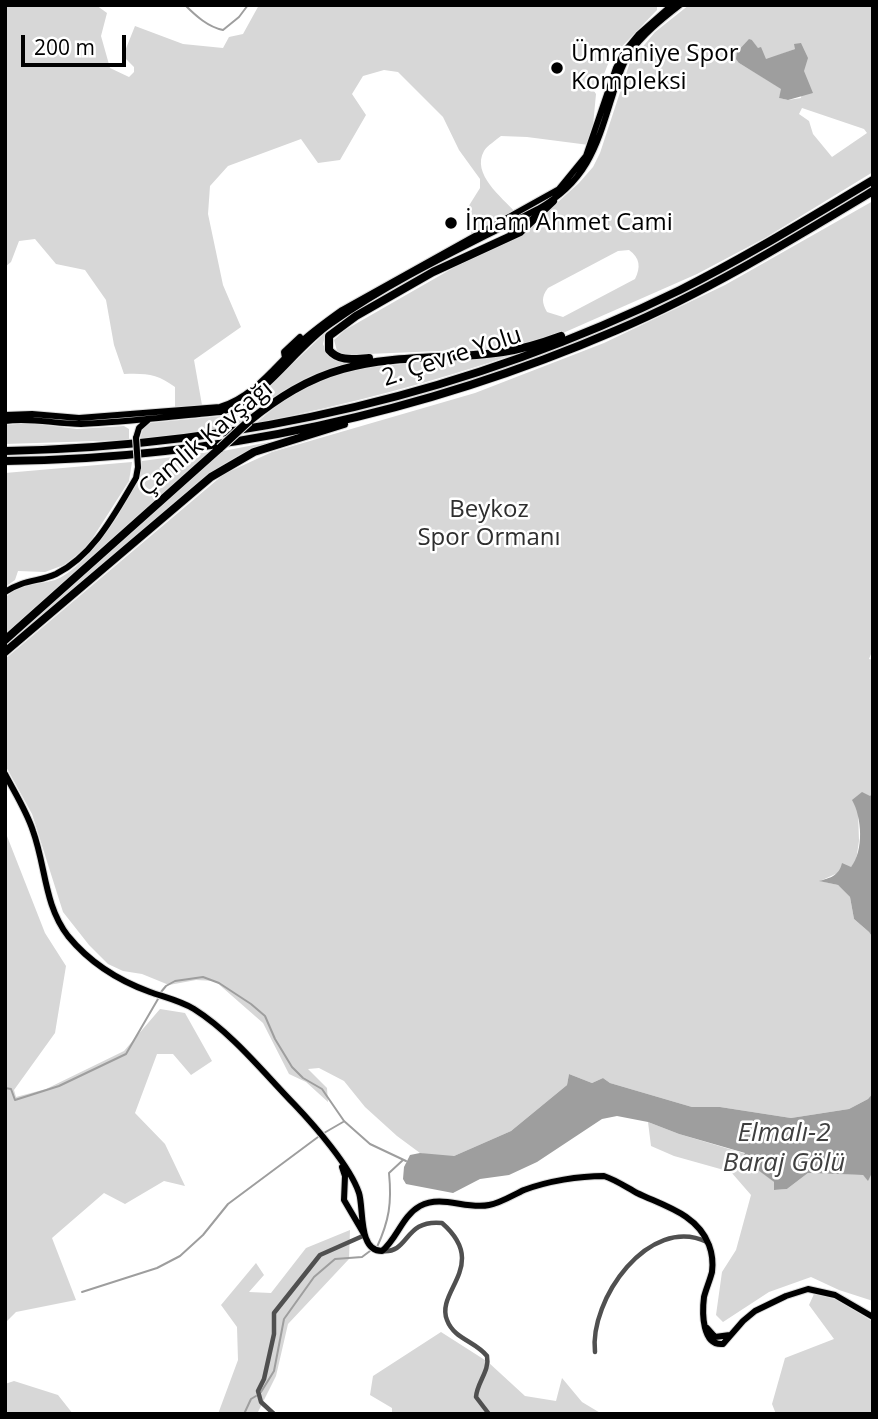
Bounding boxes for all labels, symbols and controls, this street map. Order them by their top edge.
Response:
scale bar [24,21,130,65]
text: 200 m [34,33,95,61]
place label: Ümraniye Spor Kompleksi [571,40,738,96]
marker: Ümraniye Spor Kompleksi [549,60,565,76]
place label: İmam Ahmet Cami [465,209,673,237]
marker: İmam Ahmet Cami [443,215,459,231]
street label: 2. Çevre Yolu [379,321,525,393]
street label: Çamlık Kavşağı [133,375,279,503]
park label: Beykoz Spor Ormanı [417,496,561,552]
water label: Elmalı-2 Baraj Gölü [723,1118,845,1180]

